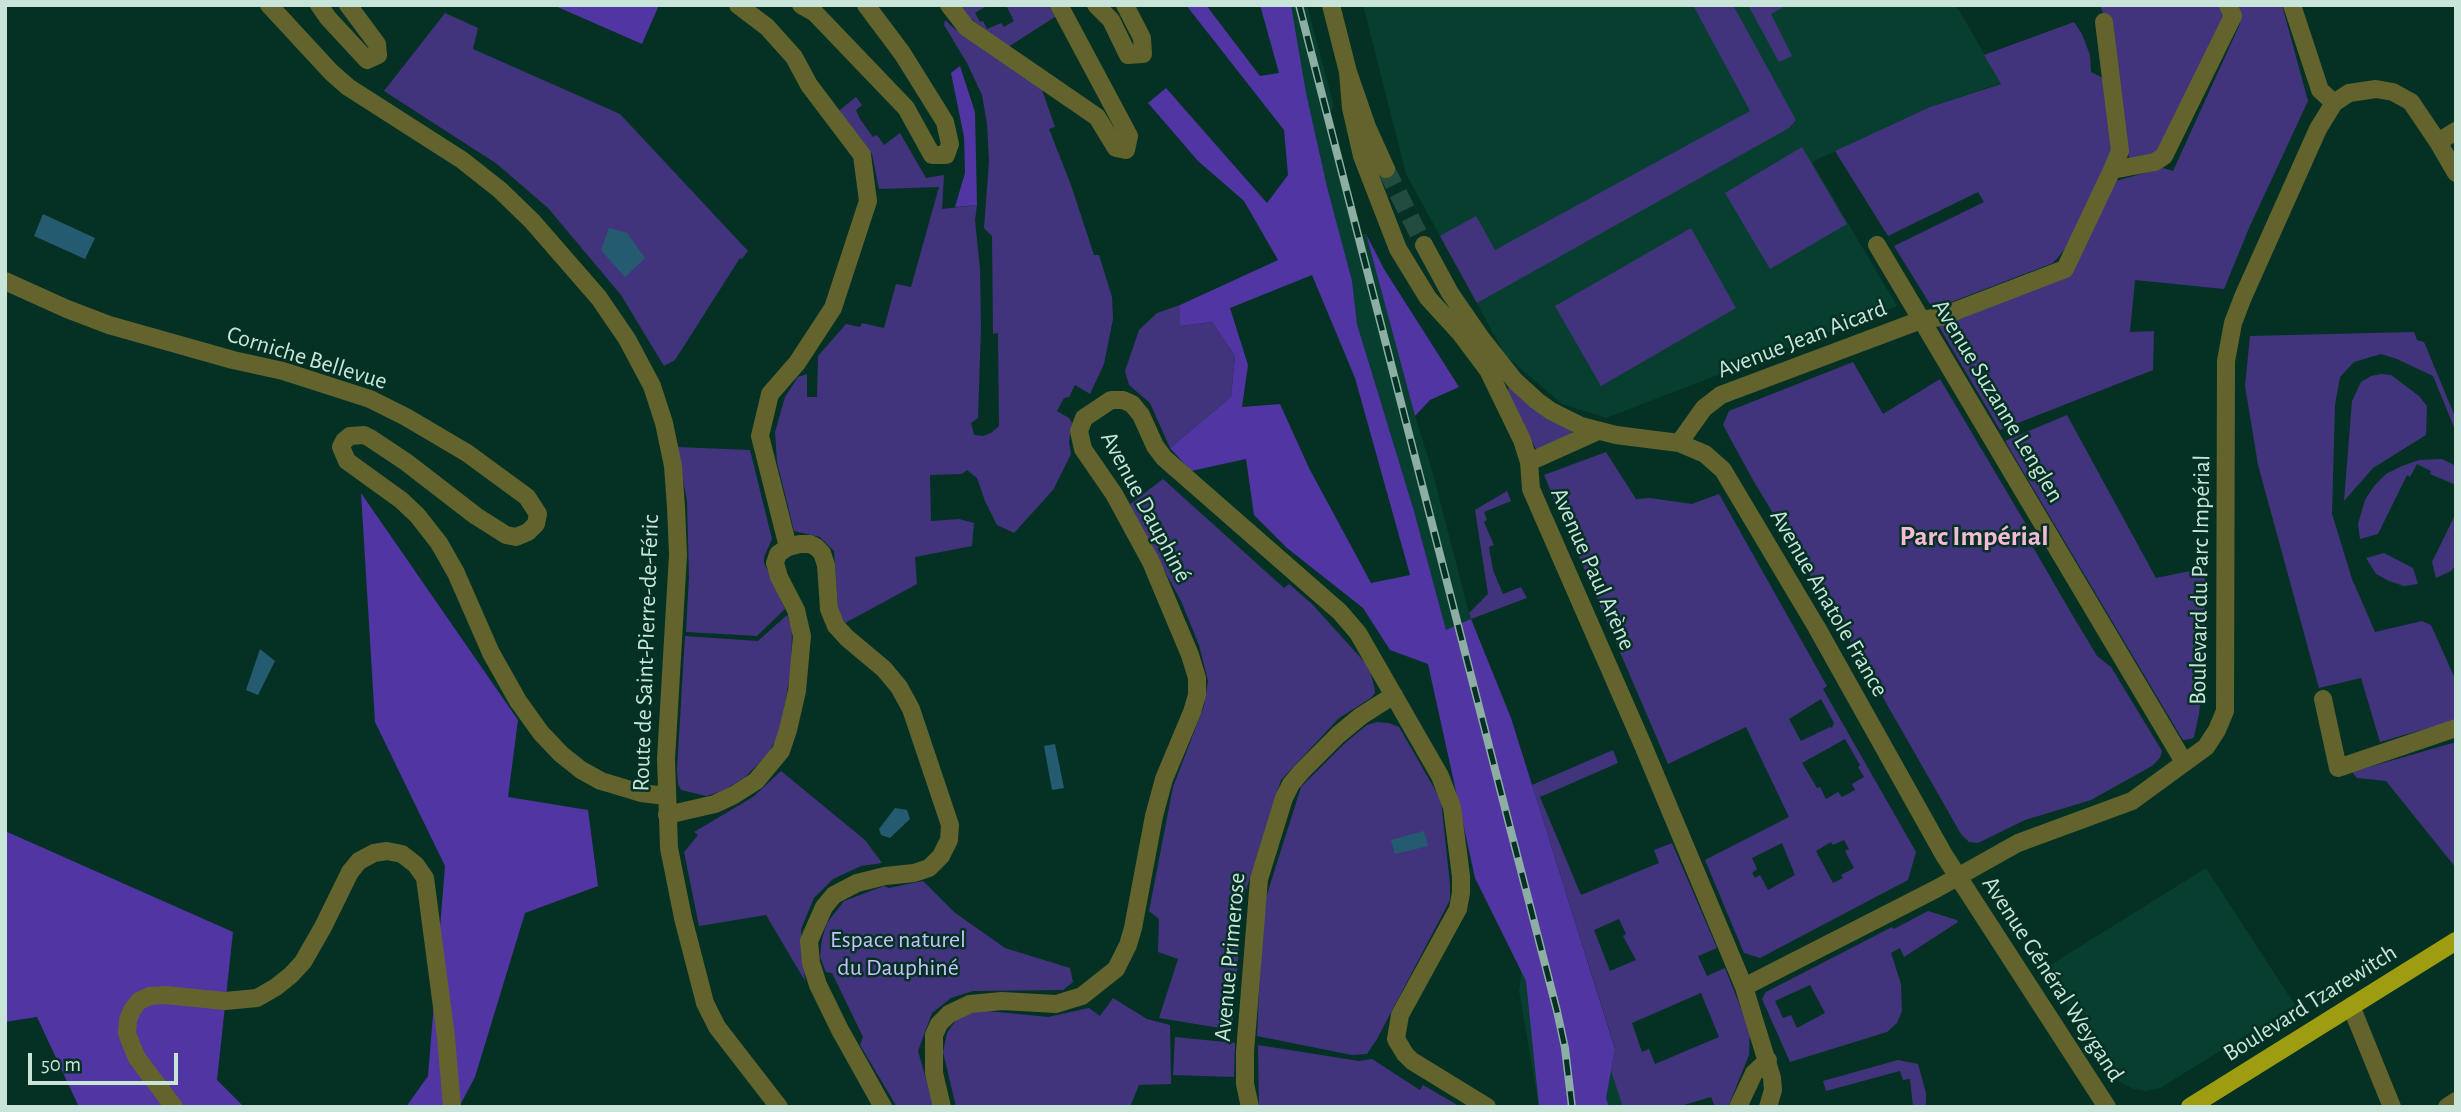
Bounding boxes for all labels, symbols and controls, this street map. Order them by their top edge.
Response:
street label: Avenue Jean Aicard [1713,294,1891,384]
street label: Avenue Suzanne Lenglen [1926,294,2070,508]
street label: Corniche Bellevue [223,320,391,396]
street label: Avenue Dauphiné [1094,427,1198,587]
street label: Boulevard du Parc Impérial [2183,455,2217,705]
street label: Avenue Paul Arène [1544,483,1642,655]
street label: Avenue Anatole France [1764,504,1894,702]
street label: Route de Saint-Pierre-de-Féric [627,514,665,792]
district label: Parc Impérial [1899,520,2049,554]
street label: Avenue Primerose [1208,871,1252,1043]
street label: Avenue Général Weygand [1976,871,2130,1087]
park label: Espace naturel du Dauphiné [830,926,966,982]
street label: Boulevard Tzarewitch [2218,938,2402,1068]
scale bar [32,1038,182,1082]
text: 50 m [41,1054,81,1075]

